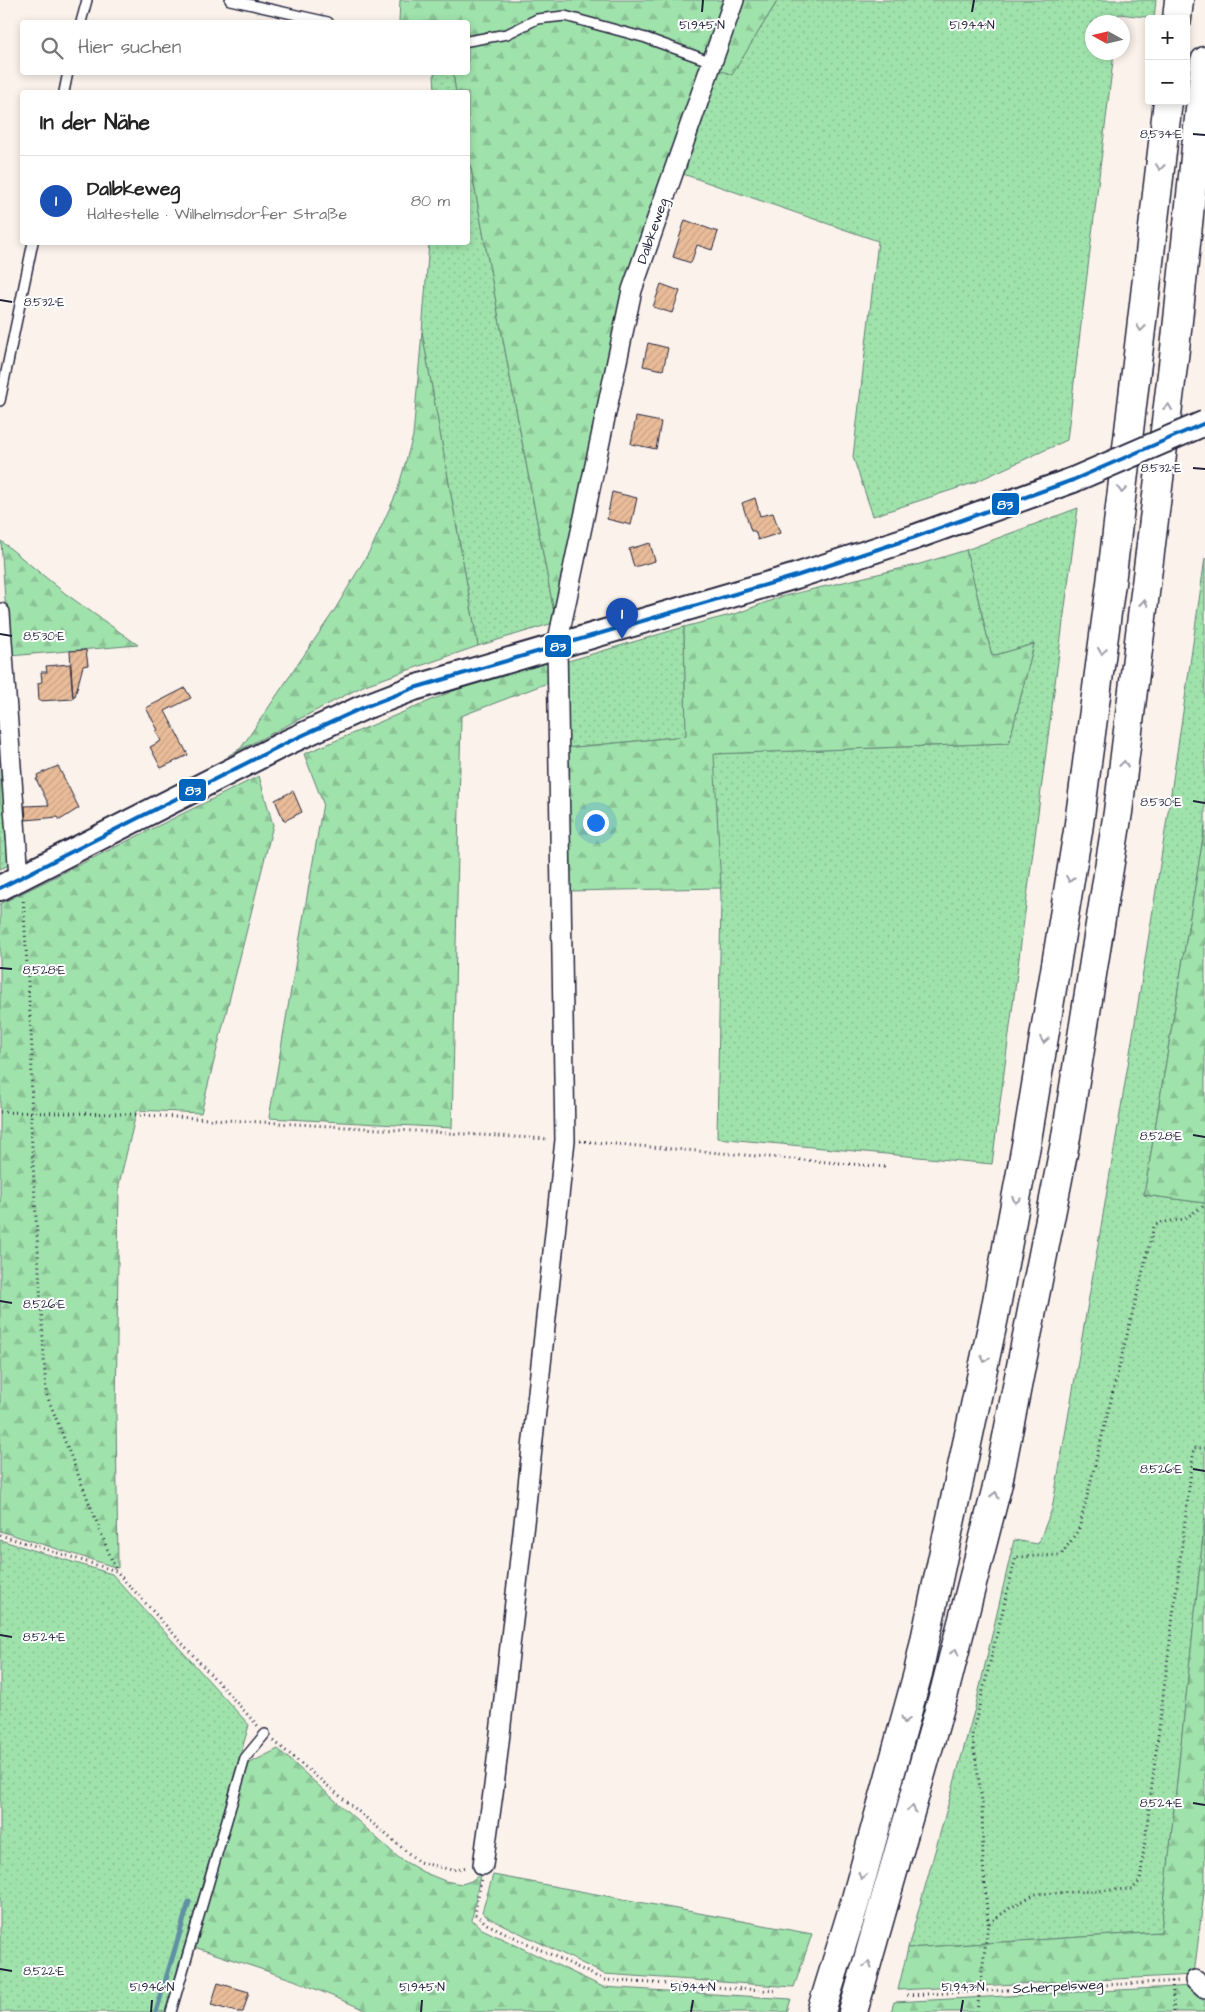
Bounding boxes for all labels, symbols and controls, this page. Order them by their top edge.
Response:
north arrow [1085,15,1130,60]
map controls [1145,15,1190,105]
button: + [1145,15,1190,60]
text: 51.945°N [679,17,725,34]
text: 51.944°N [949,17,995,34]
search box [20,20,470,75]
icon: search [38,34,66,62]
text: Hier suchen [78,34,181,61]
button: − [1145,60,1190,105]
text: In der Nähe [40,108,150,137]
text: 8.534°E [1140,126,1182,143]
one-way arrow [1155,163,1166,171]
text: Dalbkeweg [87,176,180,203]
text: 1 [55,190,57,212]
text: 80 m [411,190,450,212]
street label: Dalbkeweg [632,195,674,267]
text: Haltestelle · Wilhelmsdorfer Straße [87,203,347,225]
text: 8.532°E [24,294,64,311]
one-way arrow [1136,325,1147,333]
one-way arrow [1162,402,1173,410]
text: 8.532°E [1141,460,1181,477]
one-way arrow [1117,486,1128,494]
line badge: 83 [991,492,1020,516]
text: 83 [997,495,1014,515]
pin: 1 [606,598,638,639]
one-way arrow [1138,598,1149,606]
text: 8.530°E [23,628,65,645]
line badge: 83 [544,634,572,658]
text: 83 [550,637,567,657]
one-way arrow [1097,647,1108,655]
one-way arrow [1118,760,1129,768]
line badge: 83 [178,778,207,802]
text: 83 [185,781,202,801]
text: 8.530°E [1140,794,1182,811]
your location [583,810,609,836]
one-way arrow [1066,875,1076,884]
text: 8.528°E [23,962,65,979]
one-way arrow [1039,1035,1049,1044]
text: 8.528°E [1140,1128,1182,1145]
one-way arrow [1011,1195,1021,1204]
text: 8.526°E [23,1296,65,1313]
one-way arrow [980,1355,991,1364]
text: 8.526°E [1140,1461,1182,1478]
one-way arrow [989,1490,1000,1499]
text: 8.524°E [23,1629,65,1646]
one-way arrow [949,1649,959,1657]
one-way arrow [900,1715,911,1724]
text: 8.524°E [1140,1795,1182,1812]
one-way arrow [906,1805,916,1814]
one-way arrow [858,1872,868,1880]
one-way arrow [862,1962,872,1970]
text: 8.522°E [23,1963,65,1980]
street label: Scherpelsweg [1012,1975,1104,1999]
text: 51.946°N [130,1979,175,1996]
text: 51.945°N [399,1979,445,1996]
text: 51.944°N [670,1979,716,1996]
text: 51.943°N [942,1979,985,1996]

